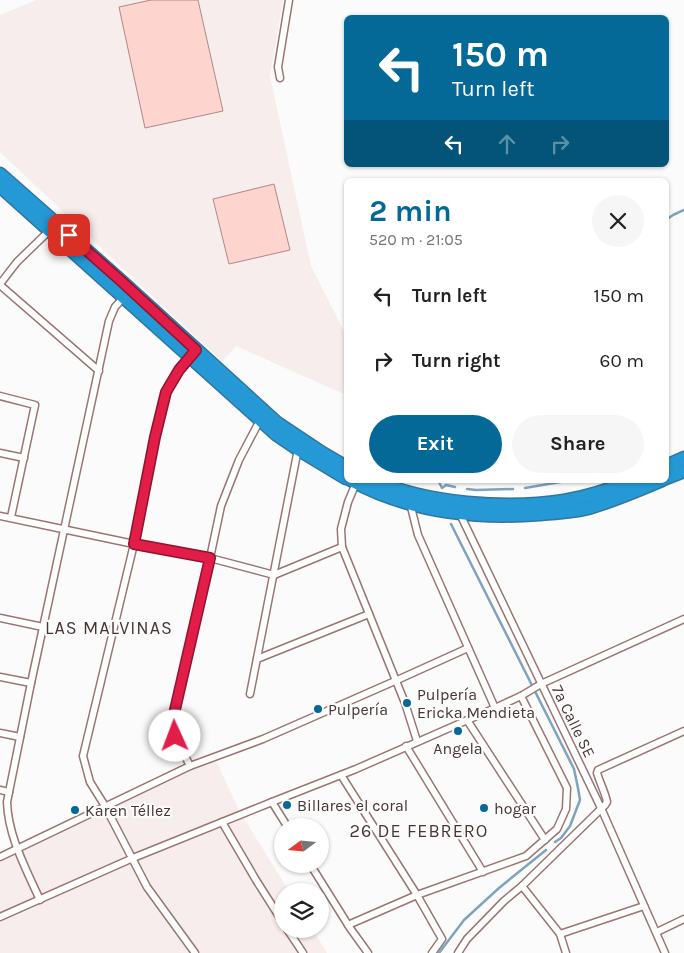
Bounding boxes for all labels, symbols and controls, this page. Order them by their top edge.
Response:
text: 150 m [452,34,549,75]
icon: left [369,35,434,100]
text: Turn left [452,76,535,102]
icon: left [440,130,468,158]
icon: ahead [493,130,521,158]
icon: right [546,130,574,158]
text: 2 min [369,193,452,229]
button: close [592,195,644,247]
pin [48,214,90,256]
icon: arrive [55,221,83,249]
text: 520 m · 21:05 [369,230,463,249]
icon: left [369,282,397,310]
text: Turn left [412,285,487,307]
text: 150 m [593,285,644,307]
icon: right [369,347,397,375]
text: Turn right [412,350,501,372]
text: 60 m [600,350,644,372]
button: Exit [369,415,502,473]
button: Share [512,415,644,473]
district label: LAS MALVINAS [45,617,173,639]
street label: 7a Calle SE [548,682,599,761]
place label: Pulpería Ericka Mendieta [417,685,535,722]
marker: Pulpería Ericka Mendieta [401,697,413,709]
place label: Pulpería [328,700,388,719]
marker: Pulpería [312,703,324,715]
position arrow [148,709,200,761]
marker: Angela [452,725,464,737]
place label: Angela [433,739,483,758]
place label: Billares el coral [297,796,408,815]
marker: Billares el coral [281,799,293,811]
place label: hogar [494,799,536,818]
place label: Karen Téllez [85,801,171,820]
marker: hogar [478,802,490,814]
marker: Karen Téllez [69,804,81,816]
north arrow [274,818,329,872]
map controls [274,818,329,938]
district label: 26 DE FEBRERO [350,820,488,842]
button: layers [274,883,329,938]

